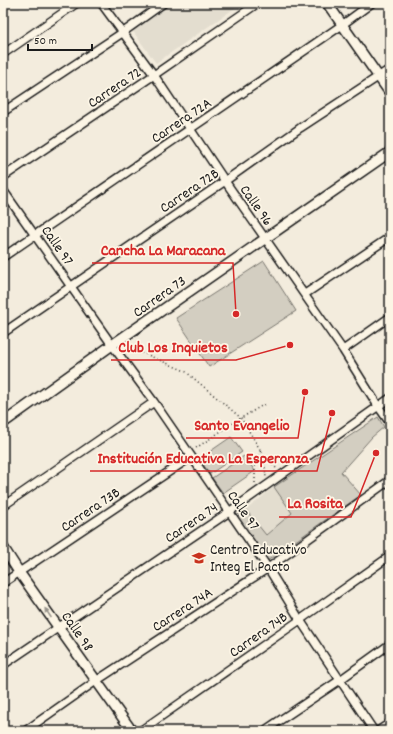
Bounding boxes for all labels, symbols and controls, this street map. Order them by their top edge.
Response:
scale bar [28,26,92,52]
text: 50 m [34,33,57,50]
street label: Carrera 72 [84,63,146,115]
street label: Carrera 72A [147,93,217,150]
street label: Carrera 72B [156,164,224,220]
street label: Calle 96 [233,181,278,231]
street label: Calle 97 [35,222,78,271]
callout: Cancha La Maracana [92,235,233,263]
text: Cancha La Maracana [101,240,227,263]
street label: Carrera 73 [129,271,191,324]
callout: Club Los Inquietos [111,332,236,360]
text: Club Los Inquietos [118,337,228,360]
callout: Santo Evangelio [186,410,298,438]
text: Santo Evangelio [194,415,290,438]
callout: Institución Educativa La Esperanza [90,443,317,471]
text: Institución Educativa La Esperanza [97,448,310,471]
street label: Carrera 73B [57,483,125,539]
street label: Calle 97 [221,487,264,536]
callout: La Rosita [279,489,351,517]
text: La Rosita [287,493,344,516]
street label: Carrera 74 [161,498,223,550]
place label: Centro Educativo Integ El Pacto [210,540,307,579]
school or university icon: Centro Educativo Integ El Pacto [191,550,207,566]
street label: Carrera 74A [148,583,218,639]
street label: Carrera 74B [225,607,293,664]
one-way arrow [44,608,52,618]
street label: Calle 98 [55,608,98,657]

